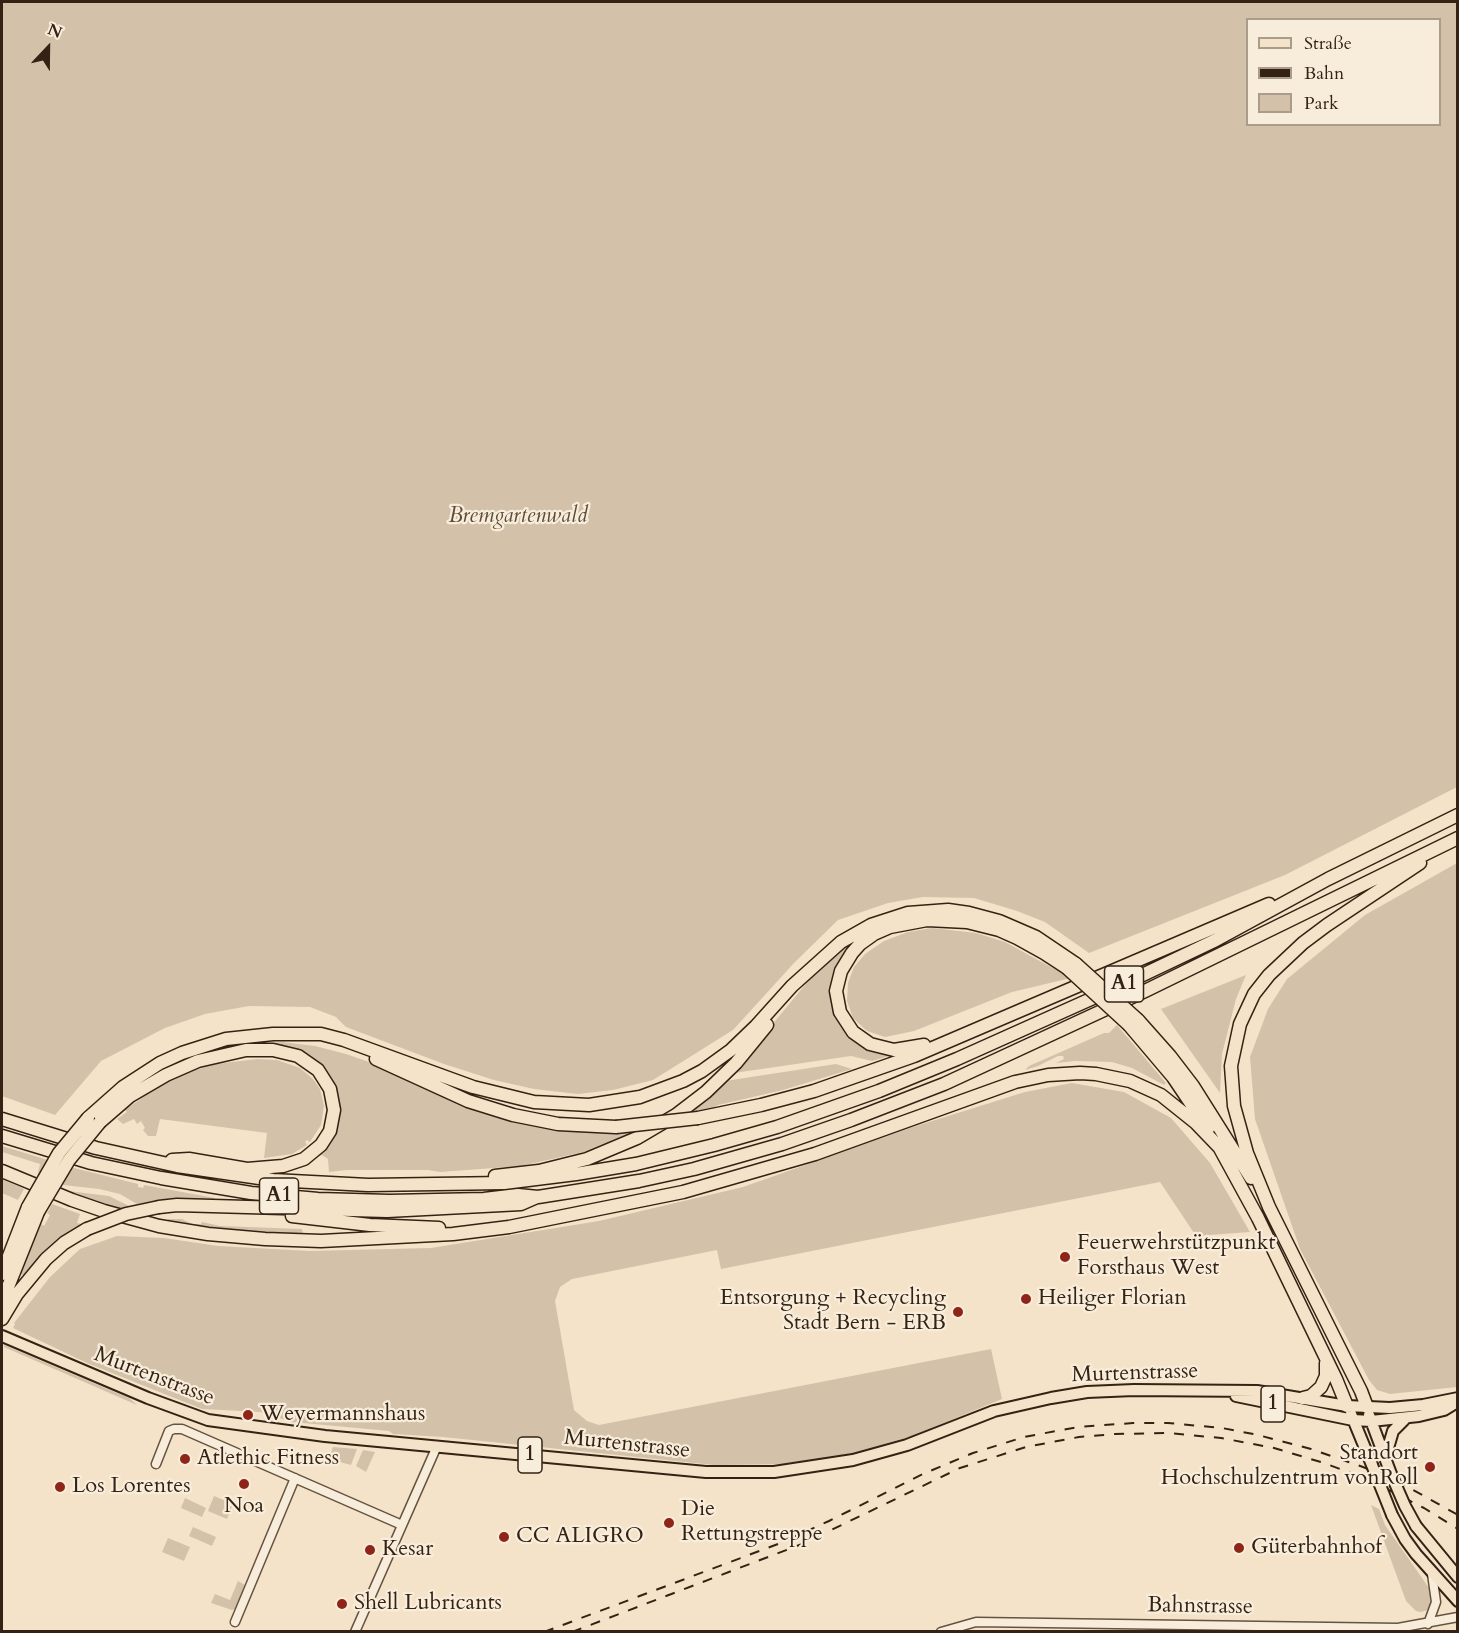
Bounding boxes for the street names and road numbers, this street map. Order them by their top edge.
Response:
road number: A1 [1104,966,1144,1002]
road number: A1 [260,1178,298,1214]
street label: Murtenstrasse [90,1342,218,1412]
street label: Murtenstrasse [1071,1359,1199,1389]
road number: 1 [1261,1386,1285,1422]
street label: Murtenstrasse [563,1425,691,1465]
road number: 1 [518,1437,542,1473]
street label: Bahnstrasse [1147,1593,1253,1621]

